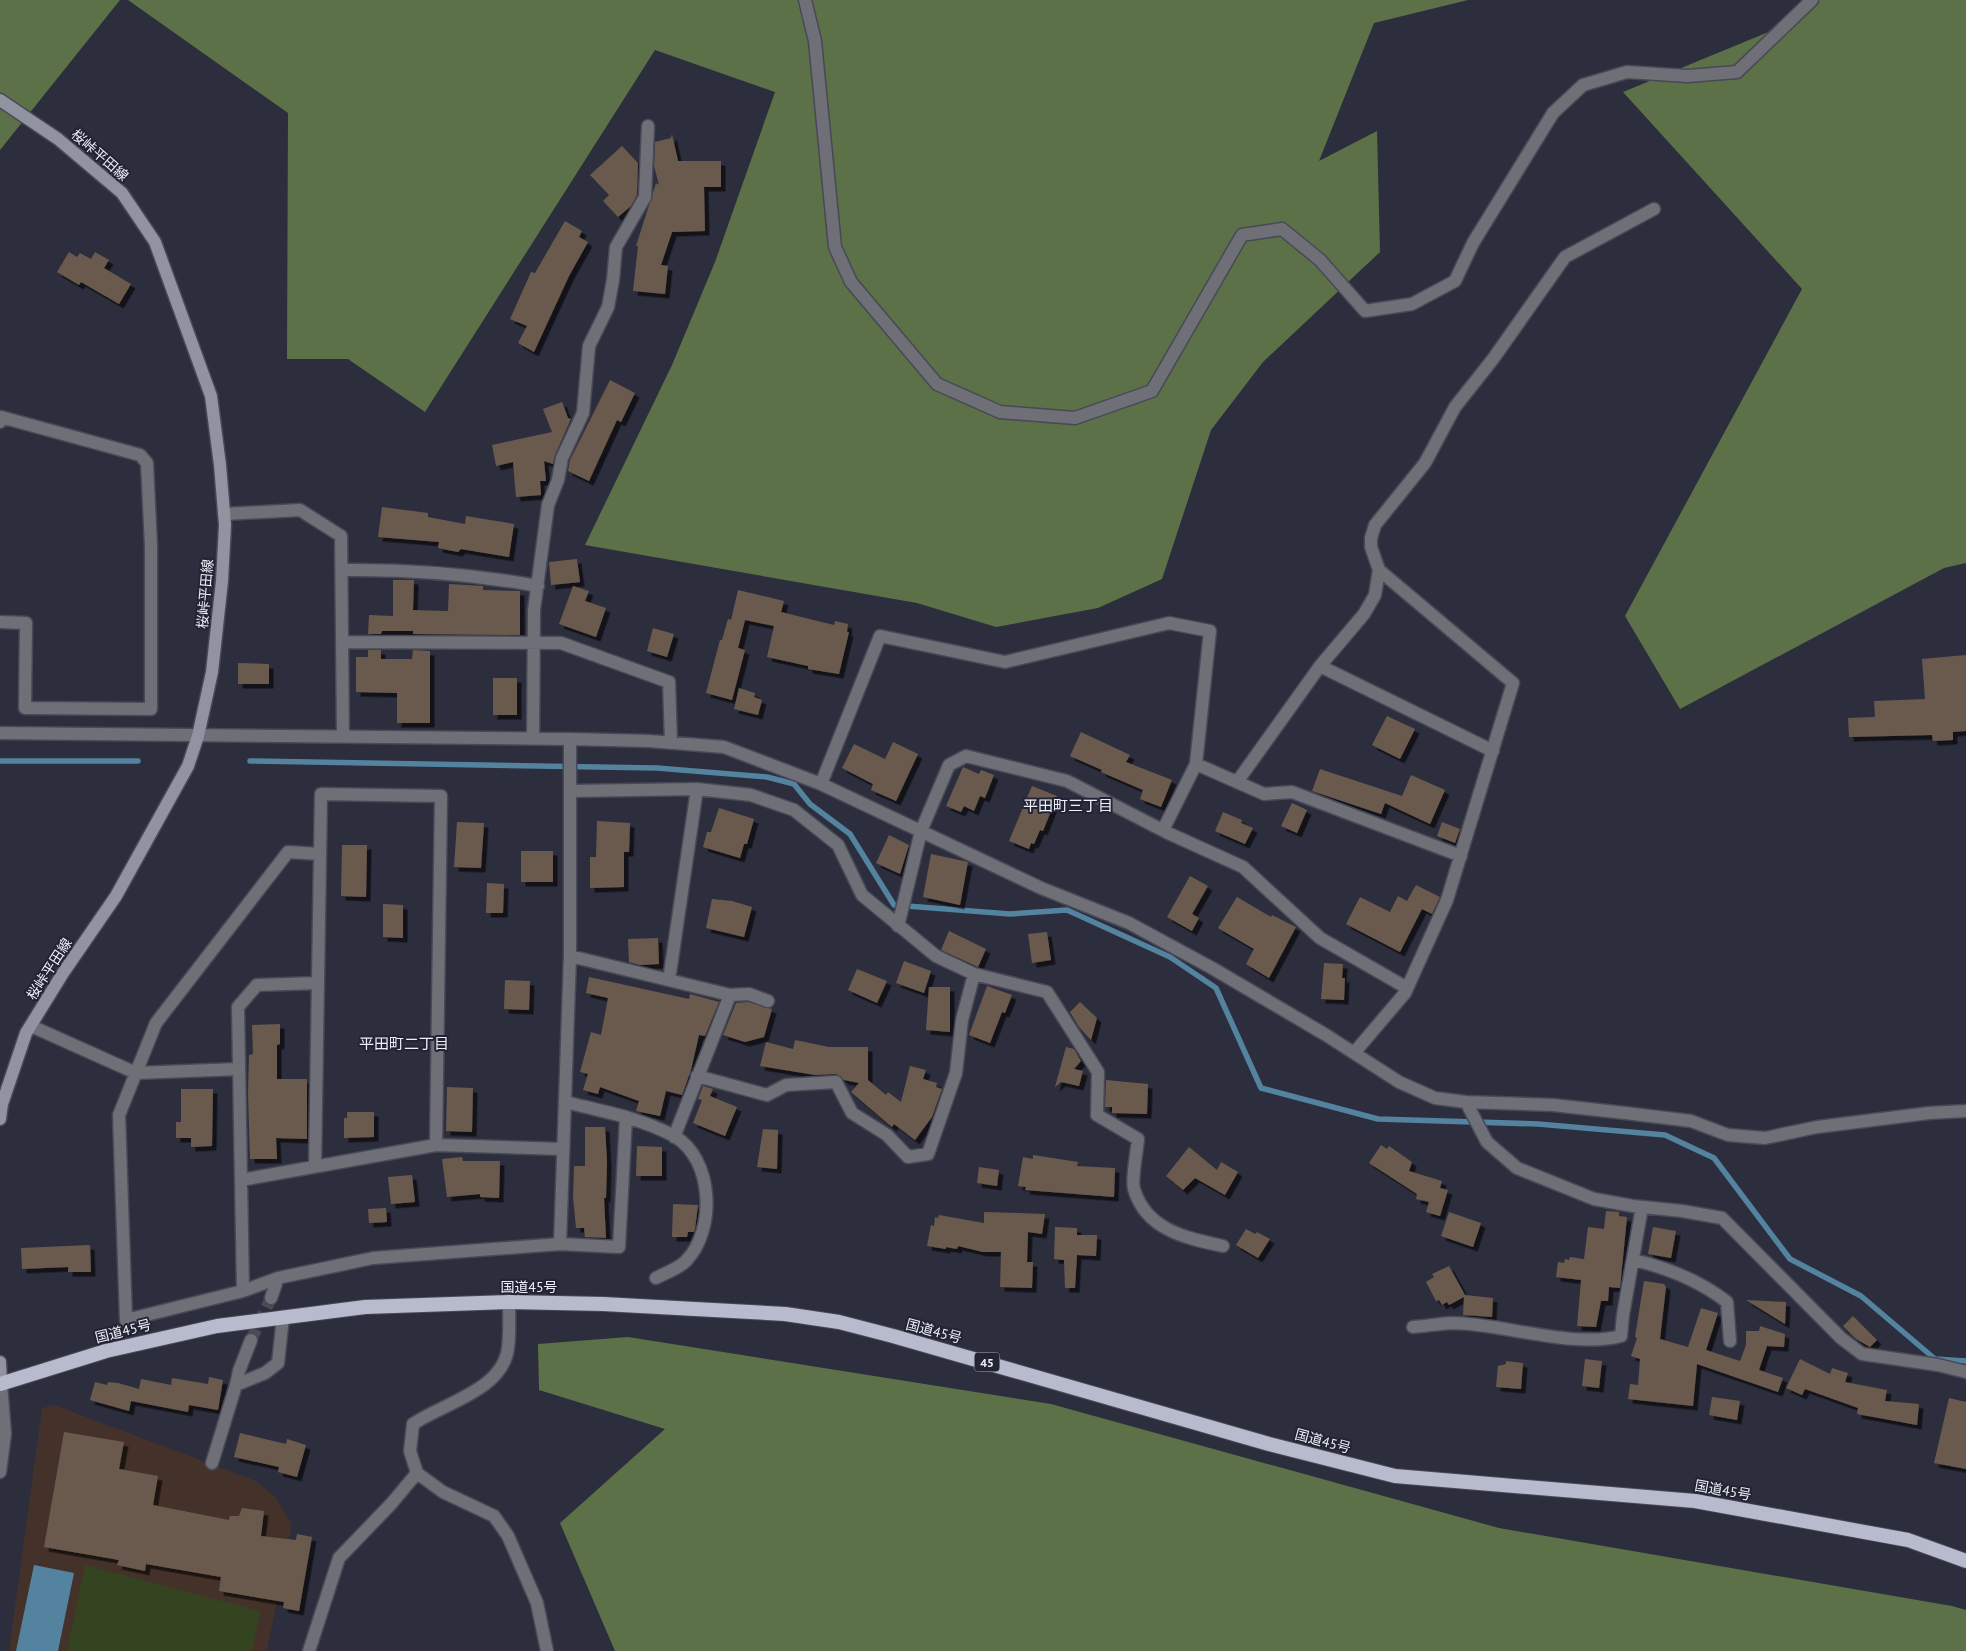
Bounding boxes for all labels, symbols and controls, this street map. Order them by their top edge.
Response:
street label: 桜峠平田線 [68,125,132,185]
street label: 桜峠平田線 [193,558,217,630]
district label: 平田町三丁目 [1023,796,1113,815]
street label: 桜峠平田線 [22,935,76,1003]
district label: 平田町二丁目 [359,1034,449,1053]
street label: 国道45号 [500,1278,558,1296]
street label: 国道45号 [93,1315,153,1347]
street label: 国道45号 [904,1315,964,1347]
road number: 45 [974,1352,1000,1371]
street label: 国道45号 [1293,1425,1353,1457]
street label: 国道45号 [1693,1476,1753,1504]

